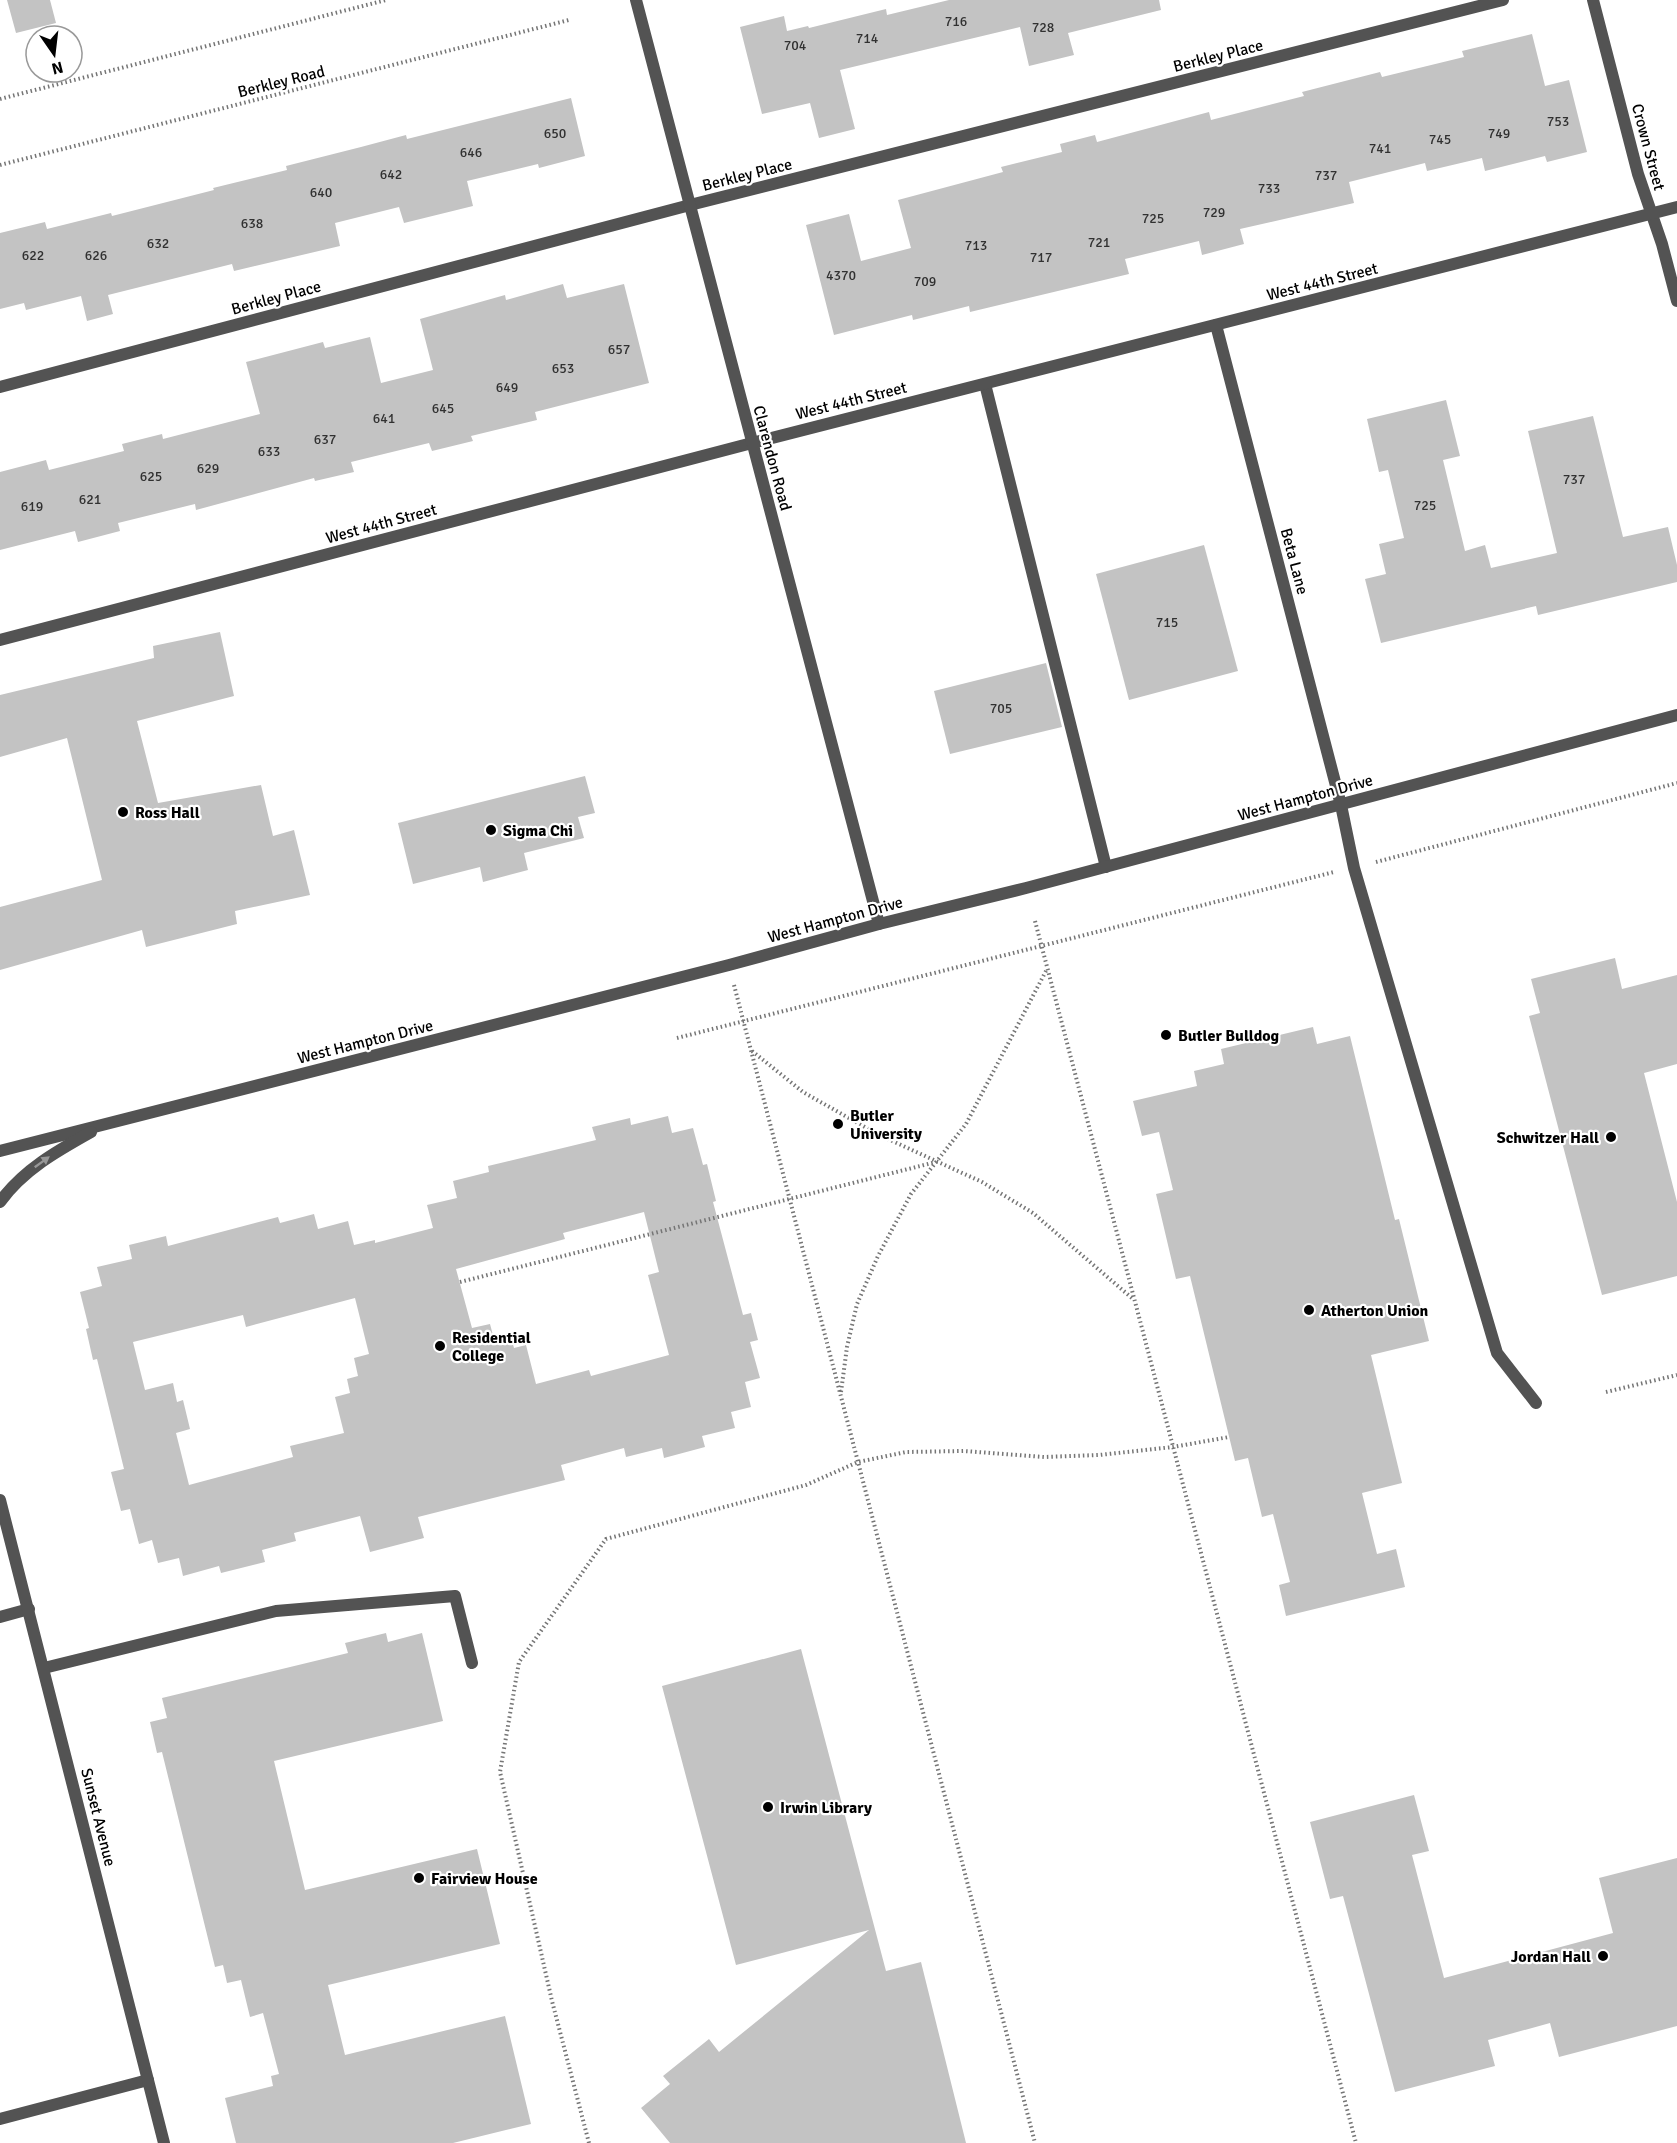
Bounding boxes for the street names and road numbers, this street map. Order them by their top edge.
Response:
street label: Berkley Place [1171,35,1265,77]
street label: Berkley Road [236,62,327,102]
street label: Crown Street [1627,102,1669,193]
street label: Berkley Place [700,154,794,196]
street label: West 44th Street [1265,258,1380,305]
street label: Berkley Place [229,276,323,320]
street label: West 44th Street [794,377,909,424]
street label: Clarendon Road [748,403,796,513]
street label: West 44th Street [324,499,439,548]
street label: Beta Lane [1276,526,1312,597]
street label: West Hampton Drive [1236,770,1375,826]
street label: West Hampton Drive [766,892,905,948]
street label: West Hampton Drive [295,1015,435,1068]
street label: Sunset Avenue [76,1766,120,1868]

